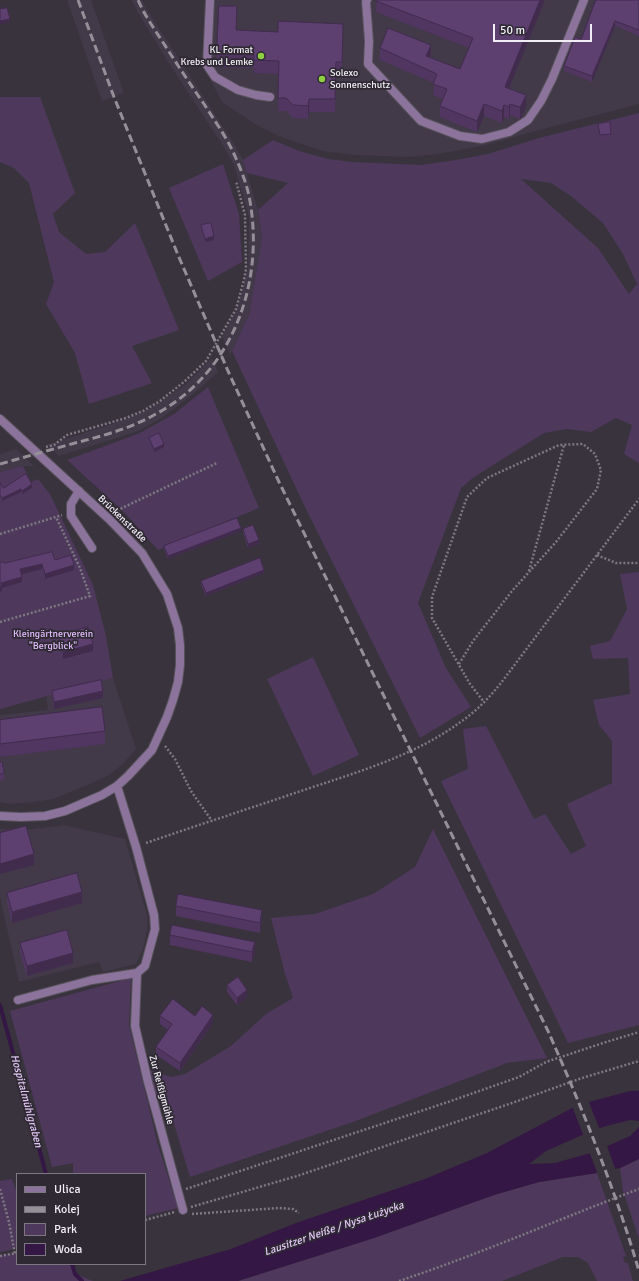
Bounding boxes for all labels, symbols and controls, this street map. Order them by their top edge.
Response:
scale bar [495,16,594,42]
text: 50 m [500,23,525,38]
place label: KL Format Krebs und Lemke [181,44,253,68]
marker: KL Format Krebs und Lemke [256,51,266,61]
place label: Solexo Sonnenschutz [330,67,390,90]
marker: Solexo Sonnenschutz [317,74,327,84]
street label: Brückenstraße [95,493,149,545]
park label: Kleingärtnerverein "Bergblick" [13,628,93,652]
water label: Hospitalmühlgraben [7,1053,45,1149]
street label: Zur Reißigmühle [146,1054,176,1126]
legend [16,1173,146,1265]
text: Ulica [54,1182,81,1197]
water label: Lausitzer Neiße / Nysa Łużycka [262,1199,406,1259]
text: Kolej [54,1202,80,1217]
text: Park [54,1222,77,1237]
text: Woda [54,1242,82,1257]

